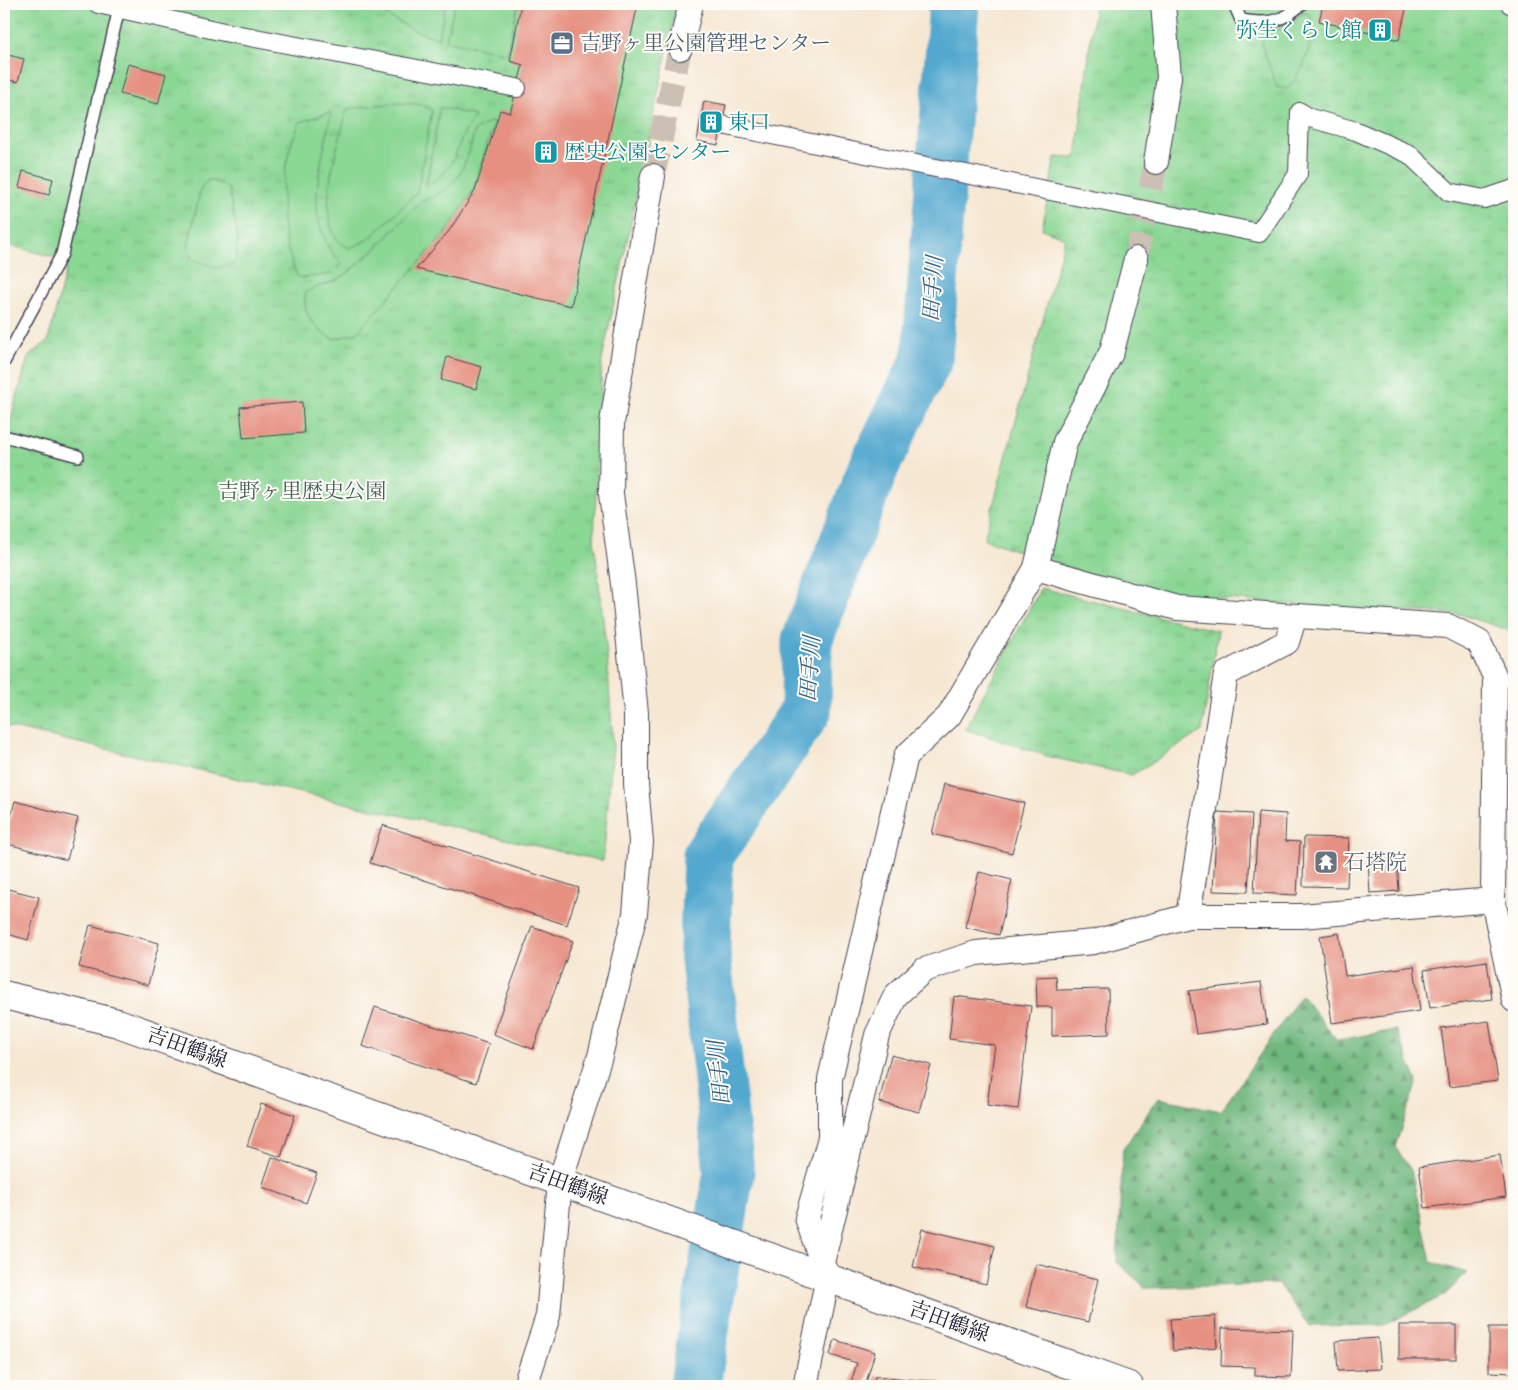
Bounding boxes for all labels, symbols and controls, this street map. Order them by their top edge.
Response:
building icon: 弥生くらし館 [1367,17,1393,43]
place label: 弥生くらし館 [1236,18,1362,44]
office icon: 吉野ヶ里公園管理センター [549,30,575,56]
place label: 吉野ヶ里公園管理センター [580,31,831,57]
building icon: 東口 [698,109,724,135]
place label: 東口 [728,110,770,136]
building icon: 歴史公園センター [533,139,559,165]
place label: 歴史公園センター [564,140,731,166]
water label: 田手川 [918,253,949,323]
park label: 吉野ヶ里歴史公園 [218,479,386,505]
water label: 田手川 [795,633,826,703]
temple icon: 石塔院 [1313,849,1339,875]
place label: 石塔院 [1344,850,1407,876]
street label: 吉田鶴線 [143,1021,231,1075]
water label: 田手川 [702,1037,736,1107]
street label: 吉田鶴線 [524,1158,612,1212]
street label: 吉田鶴線 [905,1295,993,1349]

